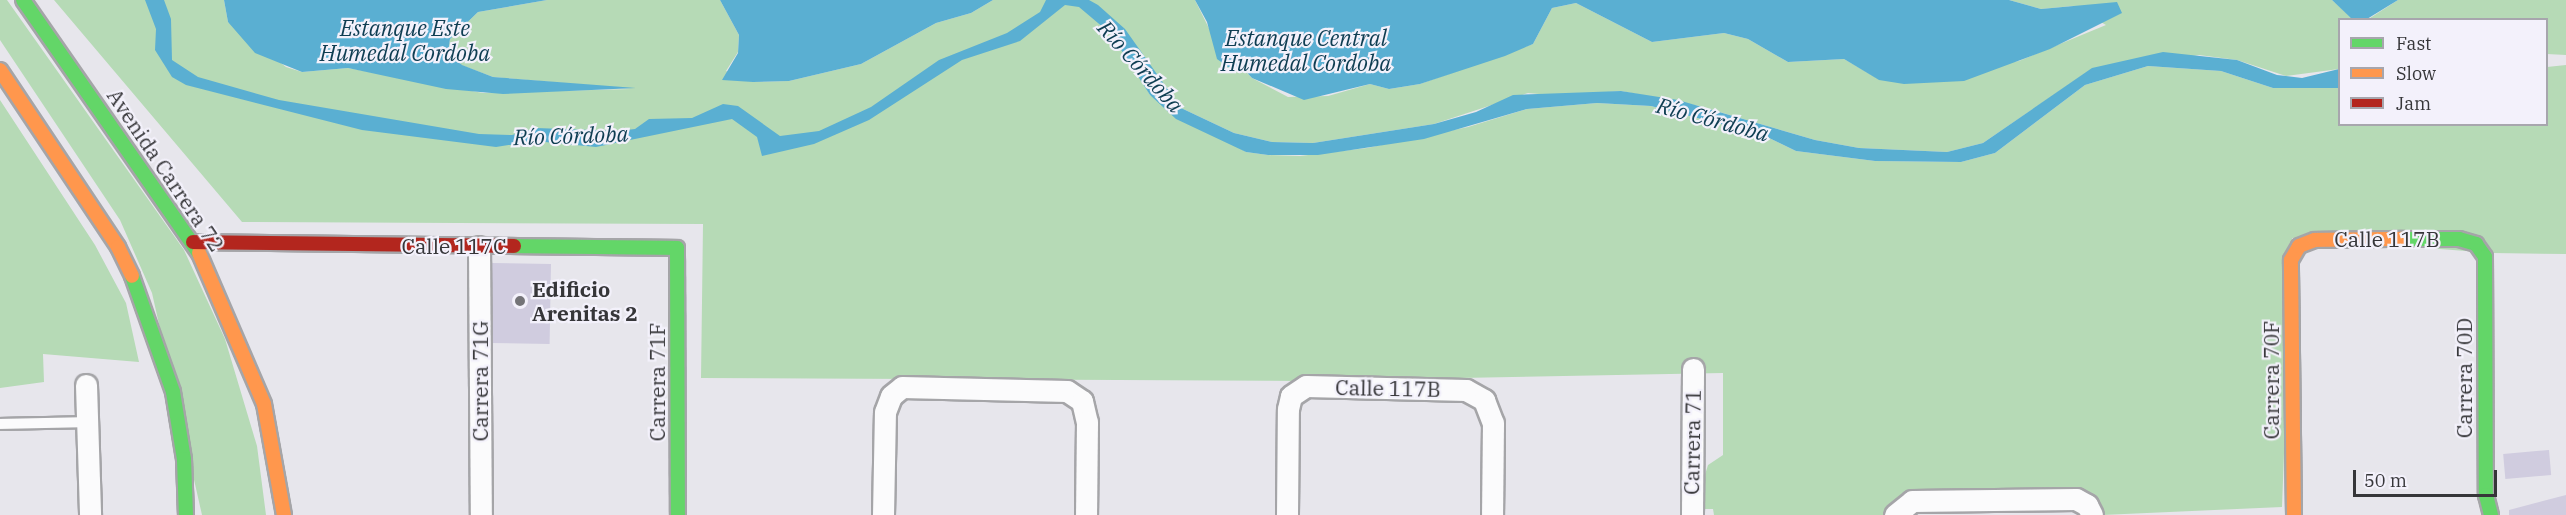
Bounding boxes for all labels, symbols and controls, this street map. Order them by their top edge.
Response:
water label: Estanque Este Humedal Cordoba [320,14,490,66]
water label: Río Córdoba [1093,14,1189,118]
legend [2338,18,2548,126]
water label: Estanque Central Humedal Cordoba [1221,24,1391,76]
text: Fast [2396,32,2431,55]
text: Slow [2396,62,2436,85]
street label: Avenida Carrera 72 [102,84,230,256]
water label: Río Córdoba [1654,91,1772,147]
text: Jam [2396,92,2431,115]
water label: Río Córdoba [513,120,629,150]
street label: Calle 117B [2334,226,2440,252]
street label: Calle 117C [401,233,507,259]
place label: Edificio Arenitas 2 [532,276,638,326]
marker: Edificio Arenitas 2 [513,294,527,308]
street label: Carrera 70D [2451,318,2477,438]
street label: Carrera 71G [467,321,493,441]
street label: Carrera 70F [2258,321,2284,439]
street label: Carrera 71F [644,323,670,441]
street label: Calle 117B [1335,374,1441,402]
street label: Carrera 71 [1678,389,1706,495]
scale bar [2356,458,2500,496]
text: 50 m [2364,469,2407,492]

